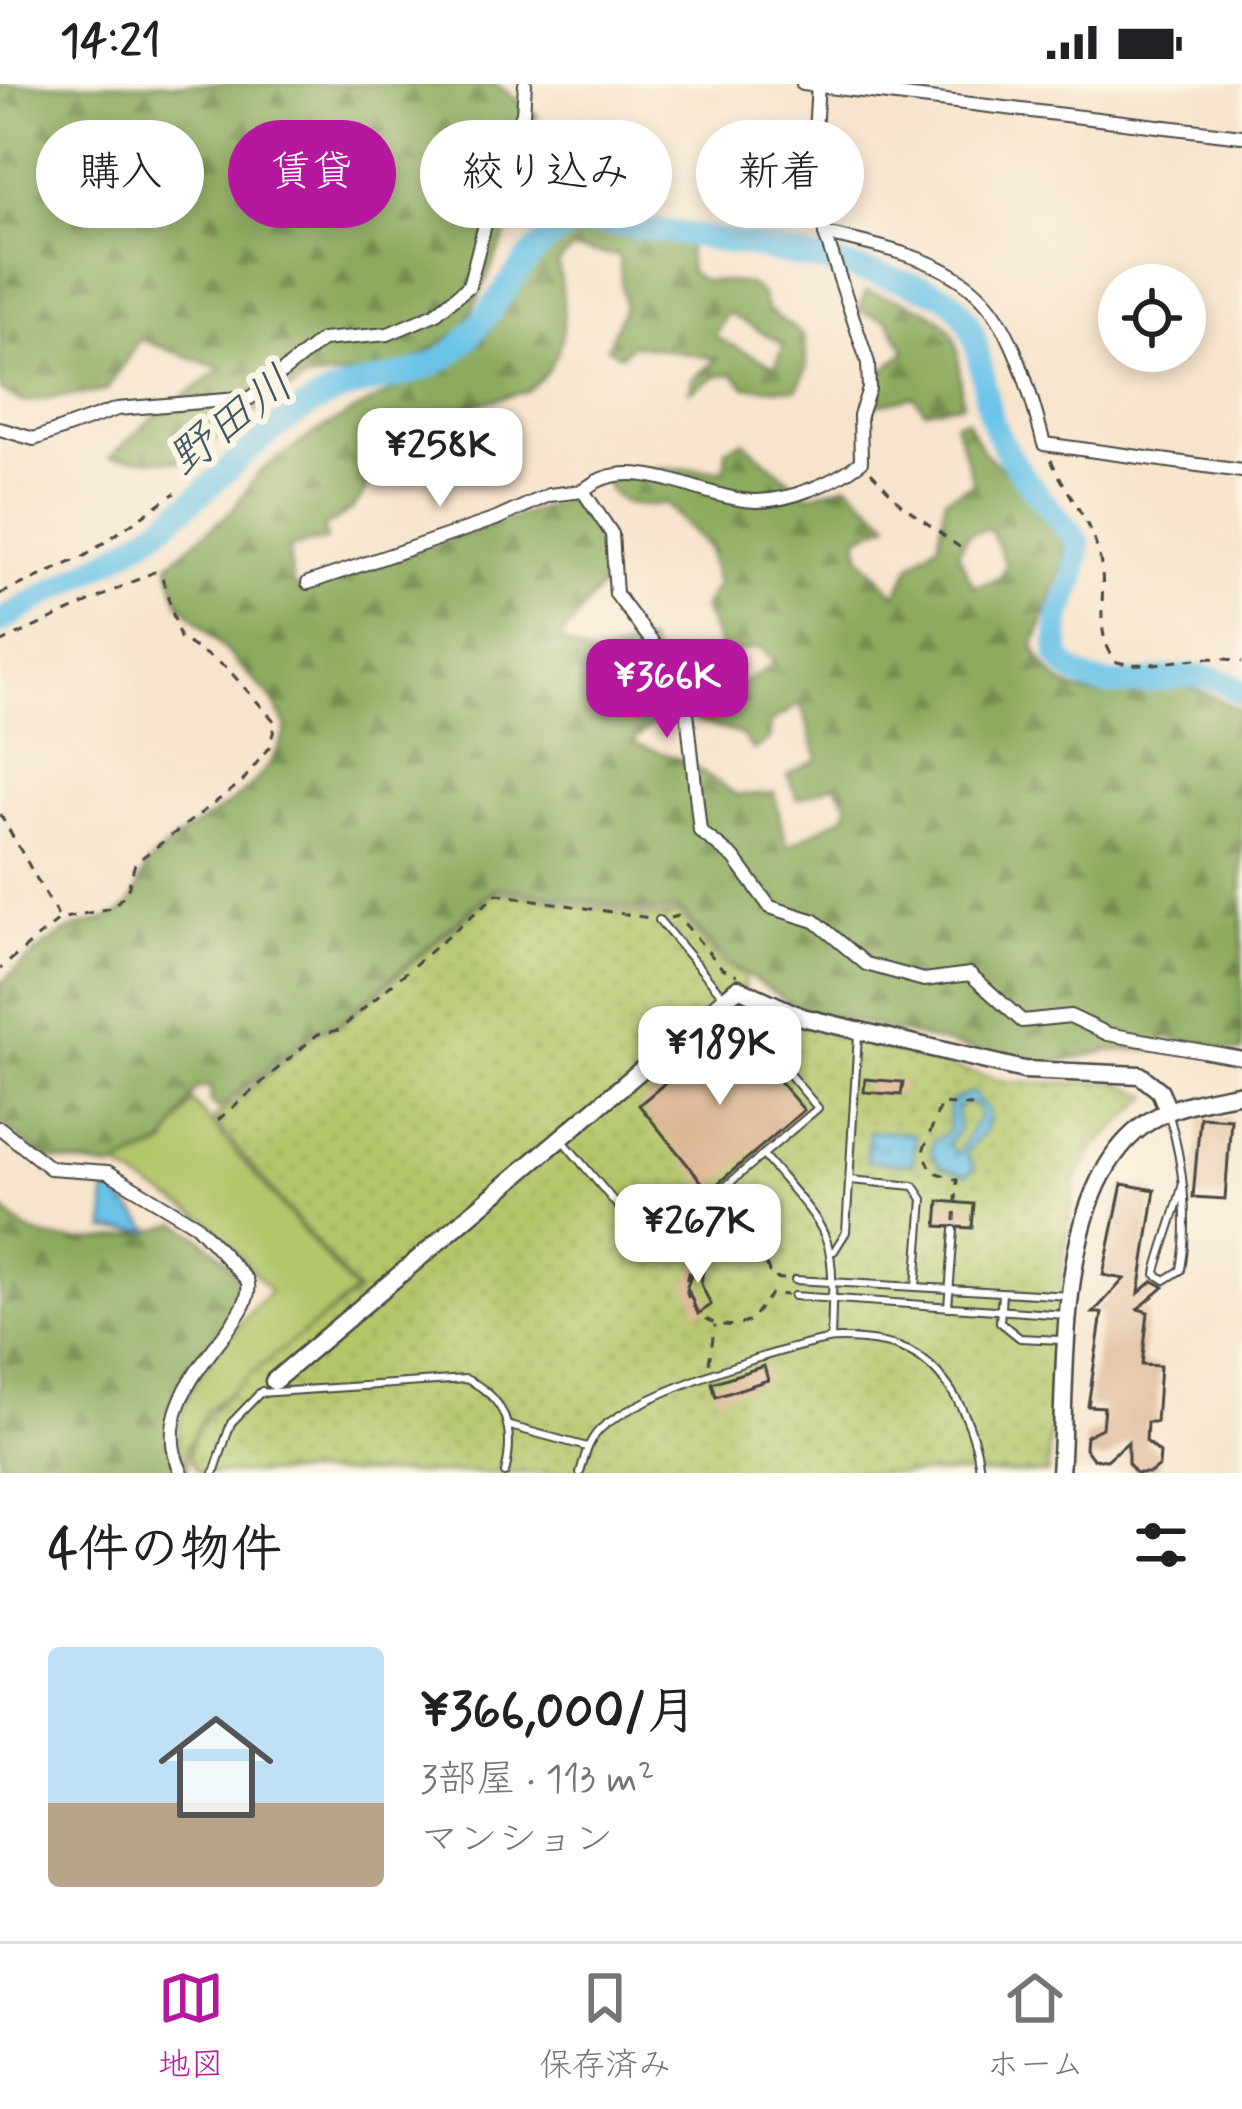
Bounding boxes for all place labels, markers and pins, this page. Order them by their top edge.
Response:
pin: ¥258K [356,408,524,510]
pin: ¥366K [583,639,751,741]
pin: ¥189K [636,1006,804,1108]
pin: ¥267K [614,1184,782,1286]

